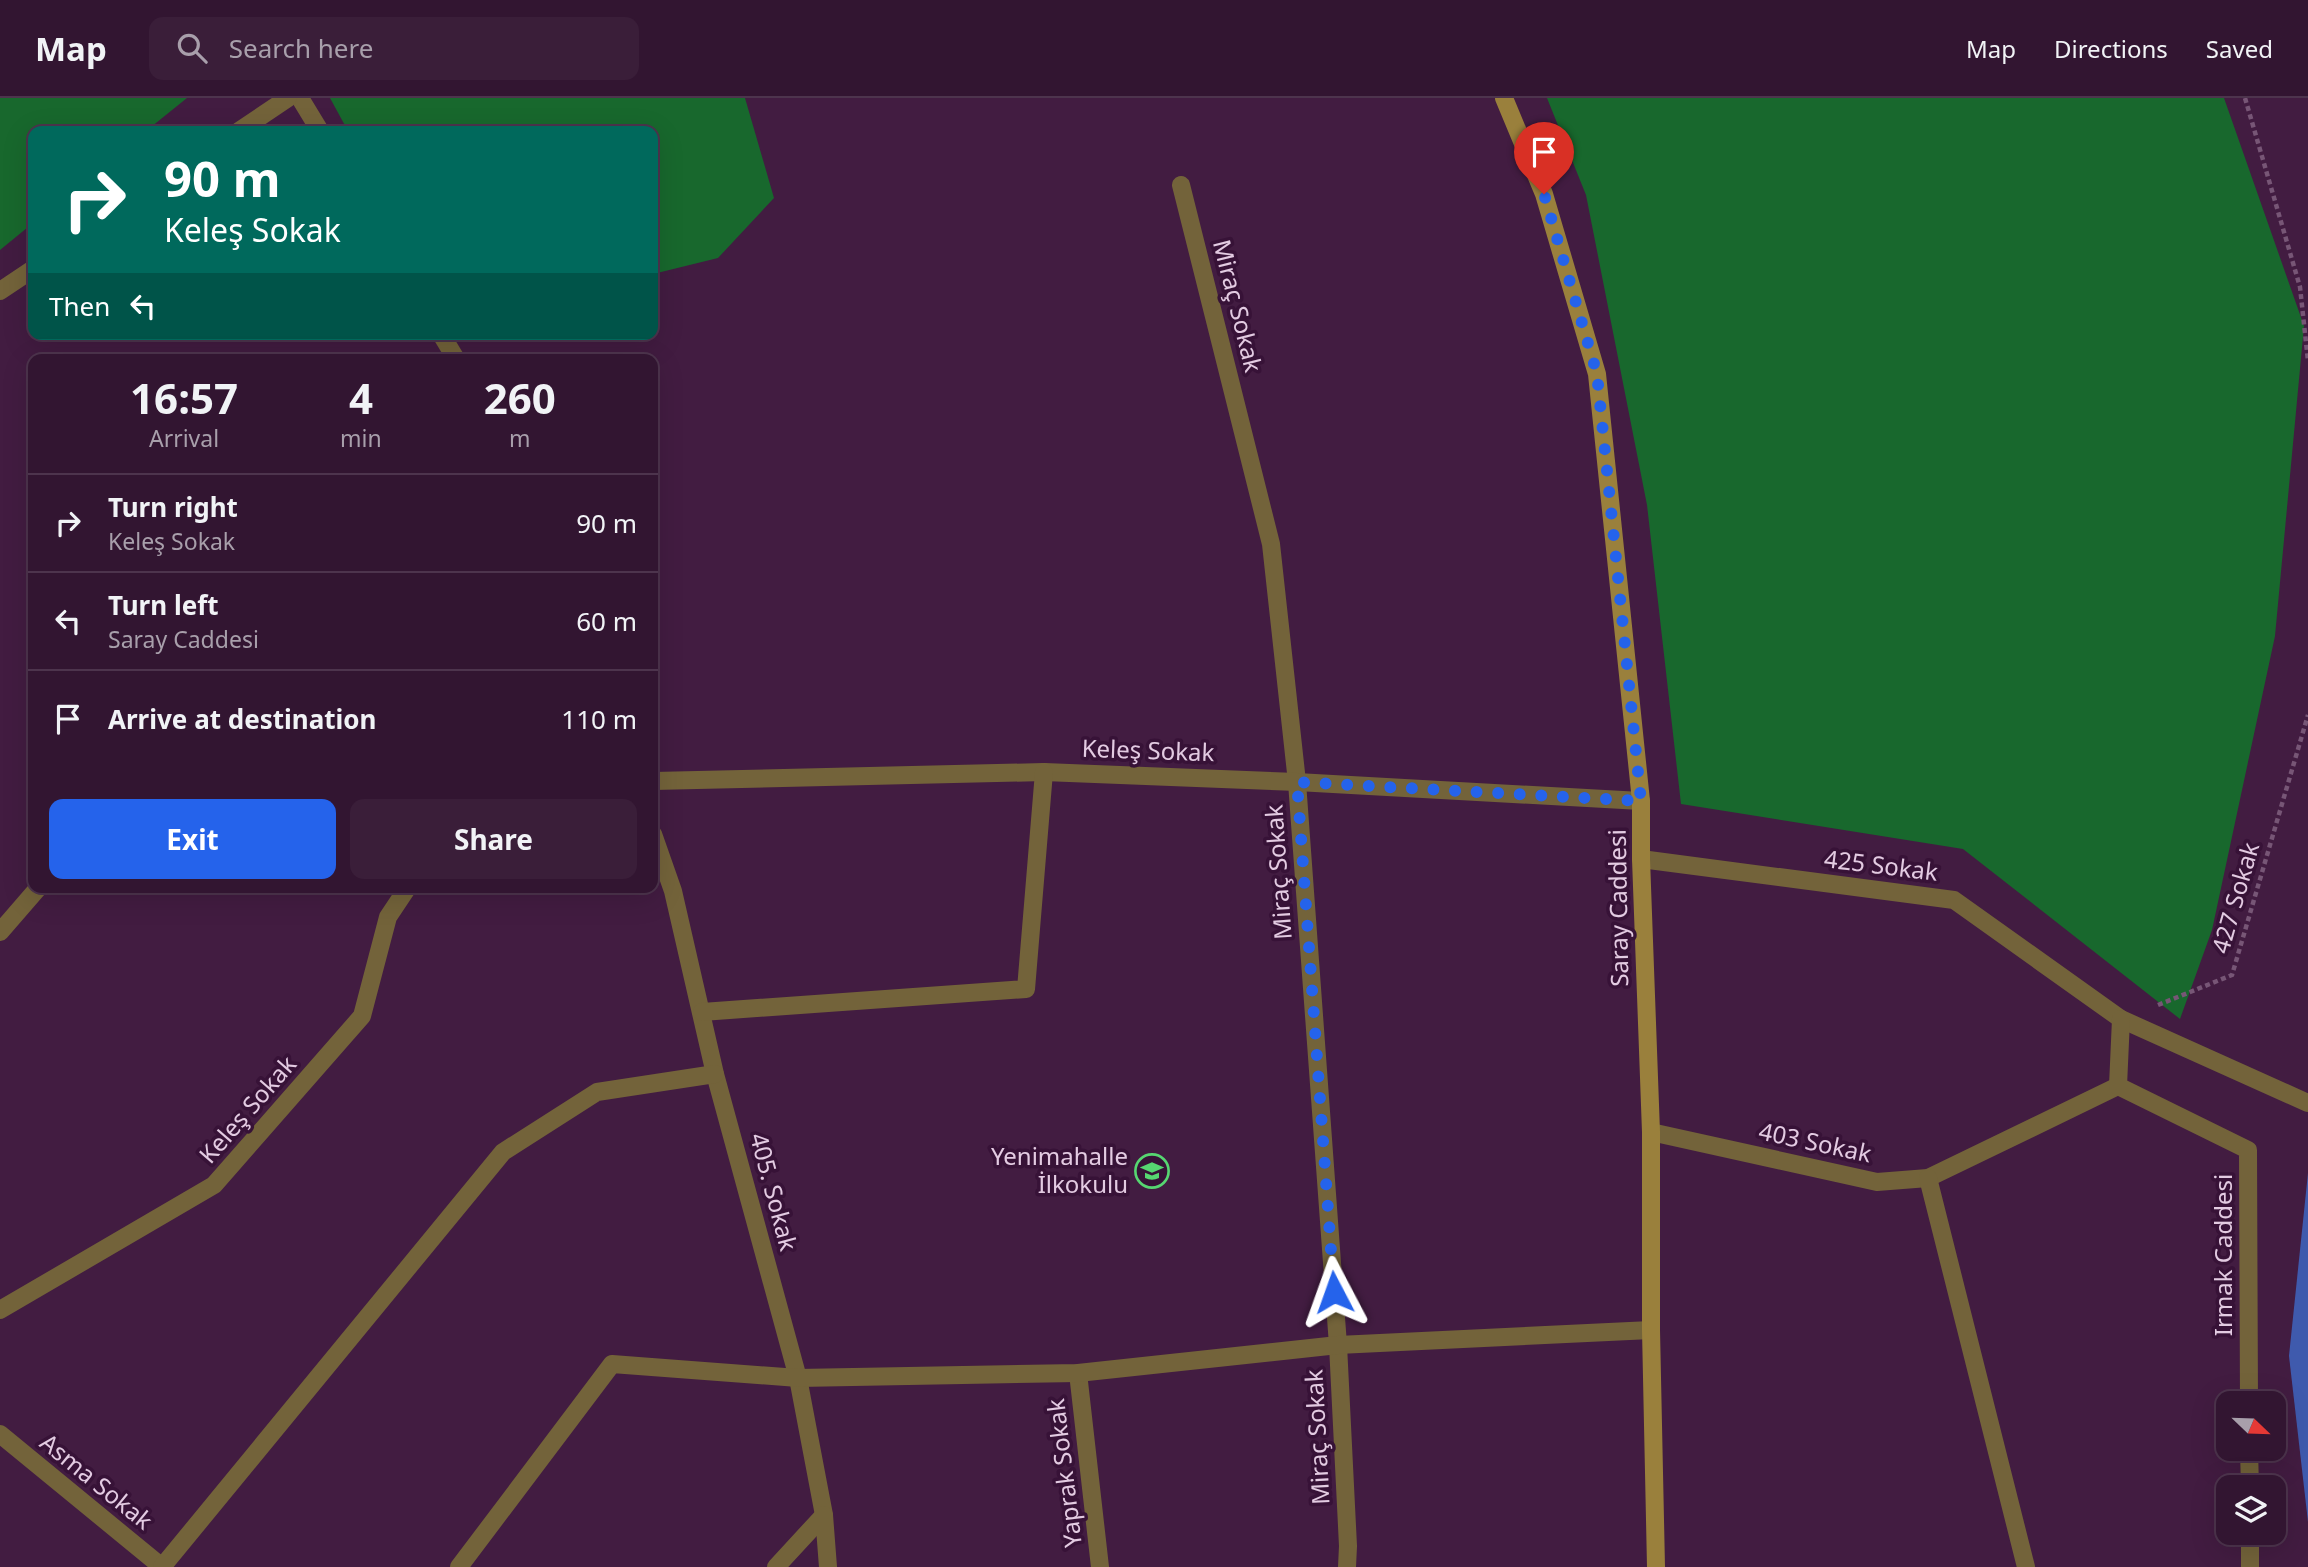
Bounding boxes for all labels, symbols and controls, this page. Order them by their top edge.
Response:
search box [149,17,639,80]
text: Map [35,26,107,71]
icon: search [173,29,211,67]
text: Search here [229,30,373,66]
text: Map [1966,32,2016,65]
text: Directions [2054,32,2168,65]
text: Saved [2206,32,2273,65]
pin [1514,122,1574,194]
icon: arrive [1525,133,1563,171]
text: 90 m [164,145,281,211]
icon: right [49,154,140,245]
text: Keleş Sokak [164,208,341,251]
street label: Miraç Sokak [1206,236,1271,375]
icon: left [124,287,162,325]
text: Then [49,288,110,324]
text: 16:57 [130,369,238,426]
text: 4 [349,369,373,426]
text: 260 [484,369,556,426]
text: Arrival [149,422,219,454]
text: min [340,422,382,454]
text: m [509,422,531,454]
text: Turn right [108,489,238,525]
icon: right [49,504,87,542]
text: 90 m [576,505,637,541]
text: Keleş Sokak [108,525,235,557]
text: Turn left [108,587,219,623]
icon: left [49,602,87,640]
text: 60 m [576,603,637,639]
text: Saray Caddesi [108,623,259,655]
icon: arrive [49,700,87,738]
text: Arrive at destination [108,701,377,737]
text: 110 m [561,701,637,737]
street label: Keleş Sokak [1081,731,1215,768]
button: Exit [49,799,336,879]
button: Share [350,799,637,879]
street label: Miraç Sokak [1256,803,1299,941]
street label: Saray Caddesi [1600,829,1635,987]
street label: 427 Sokak [2203,838,2266,957]
street label: 425 Sokak [1822,841,1940,888]
street label: Keleş Sokak [191,1048,303,1170]
street label: 403 Sokak [1756,1114,1875,1170]
street label: 405. Sokak [743,1129,806,1254]
place label: Yenimahalle İlkokulu [991,1139,1128,1200]
school or university icon: Yenimahalle İlkokulu [1133,1152,1171,1190]
street label: Irmak Caddesi [2206,1174,2239,1336]
position arrow [1297,1255,1371,1329]
street label: Miraç Sokak [1296,1368,1337,1506]
north arrow [2216,1391,2286,1461]
map controls [2216,1391,2286,1545]
street label: Yaprak Sokak [1038,1397,1089,1549]
street label: Asma Sokak [34,1425,160,1536]
button: layers [2216,1475,2286,1545]

